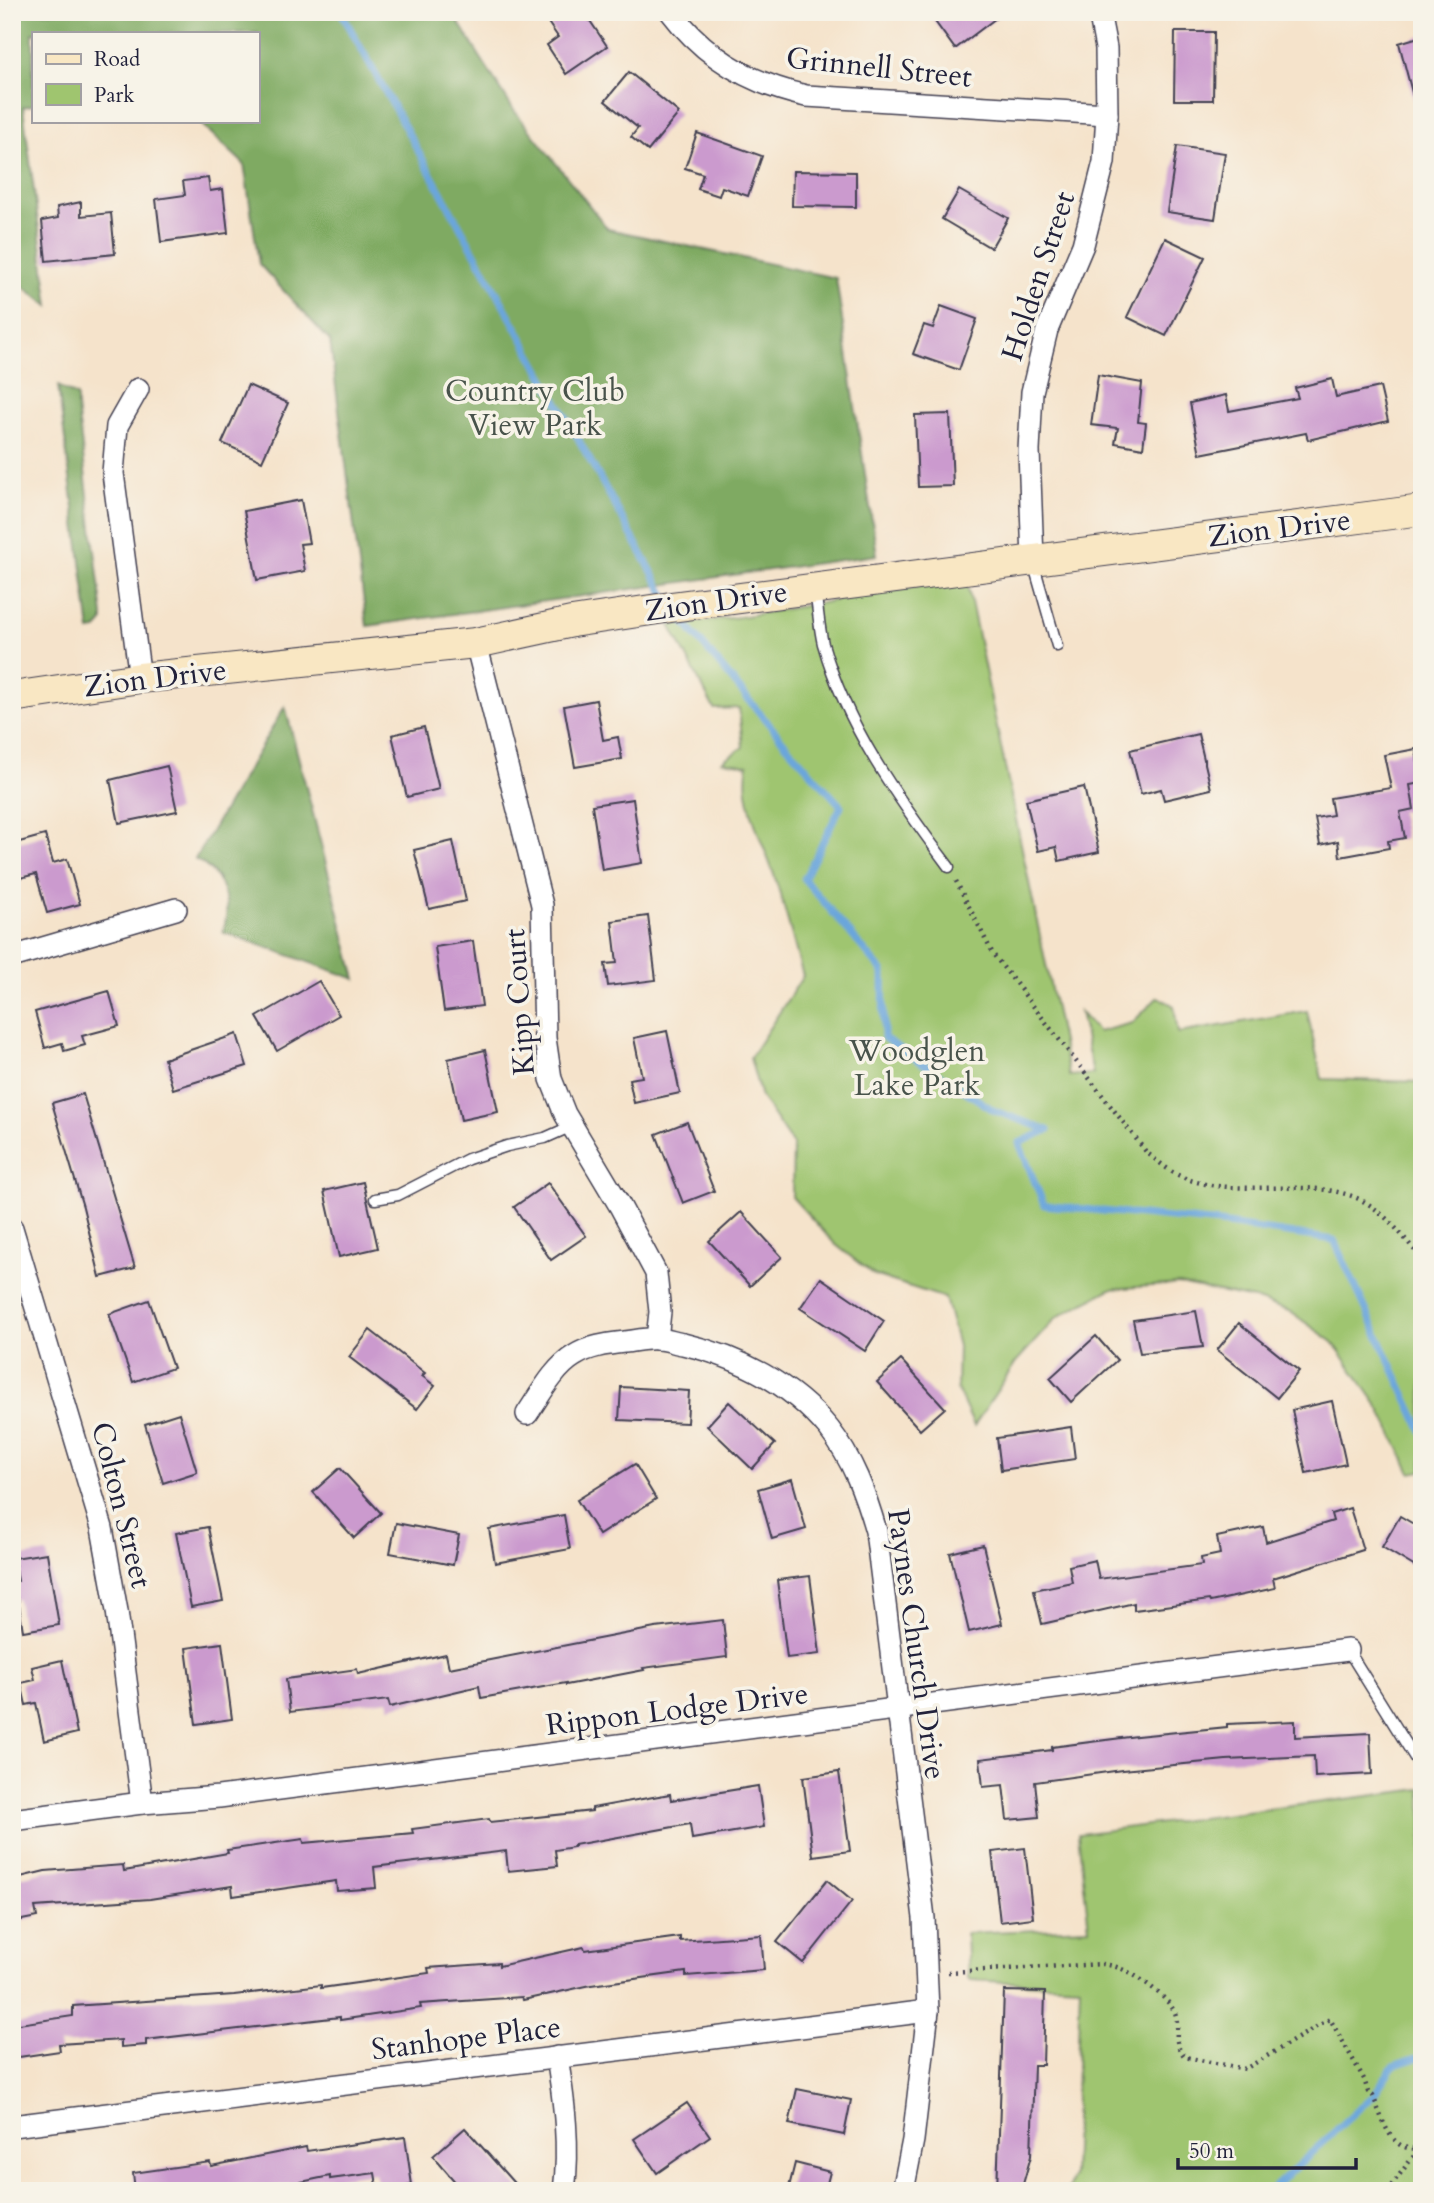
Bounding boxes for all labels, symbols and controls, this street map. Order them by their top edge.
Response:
legend [32,32,259,122]
street label: Grinnell Street [784,37,974,98]
text: Road [94,45,140,74]
text: Park [94,81,135,110]
street label: Holden Street [992,186,1085,366]
park label: Country Club View Park [445,371,625,446]
street label: Zion Drive [1205,499,1353,558]
street label: Zion Drive [642,571,790,632]
street label: Zion Drive [81,649,229,708]
street label: Kipp Court [494,927,545,1077]
park label: Woodglen Lake Park [848,1031,985,1106]
street label: Colton Street [81,1418,162,1593]
street label: Paynes Church Drive [877,1506,956,1782]
street label: Rippon Lodge Drive [544,1673,811,1746]
street label: Stanhope Place [369,2007,563,2070]
scale bar [1178,2126,1357,2170]
text: 50 m [1189,2137,1234,2166]

